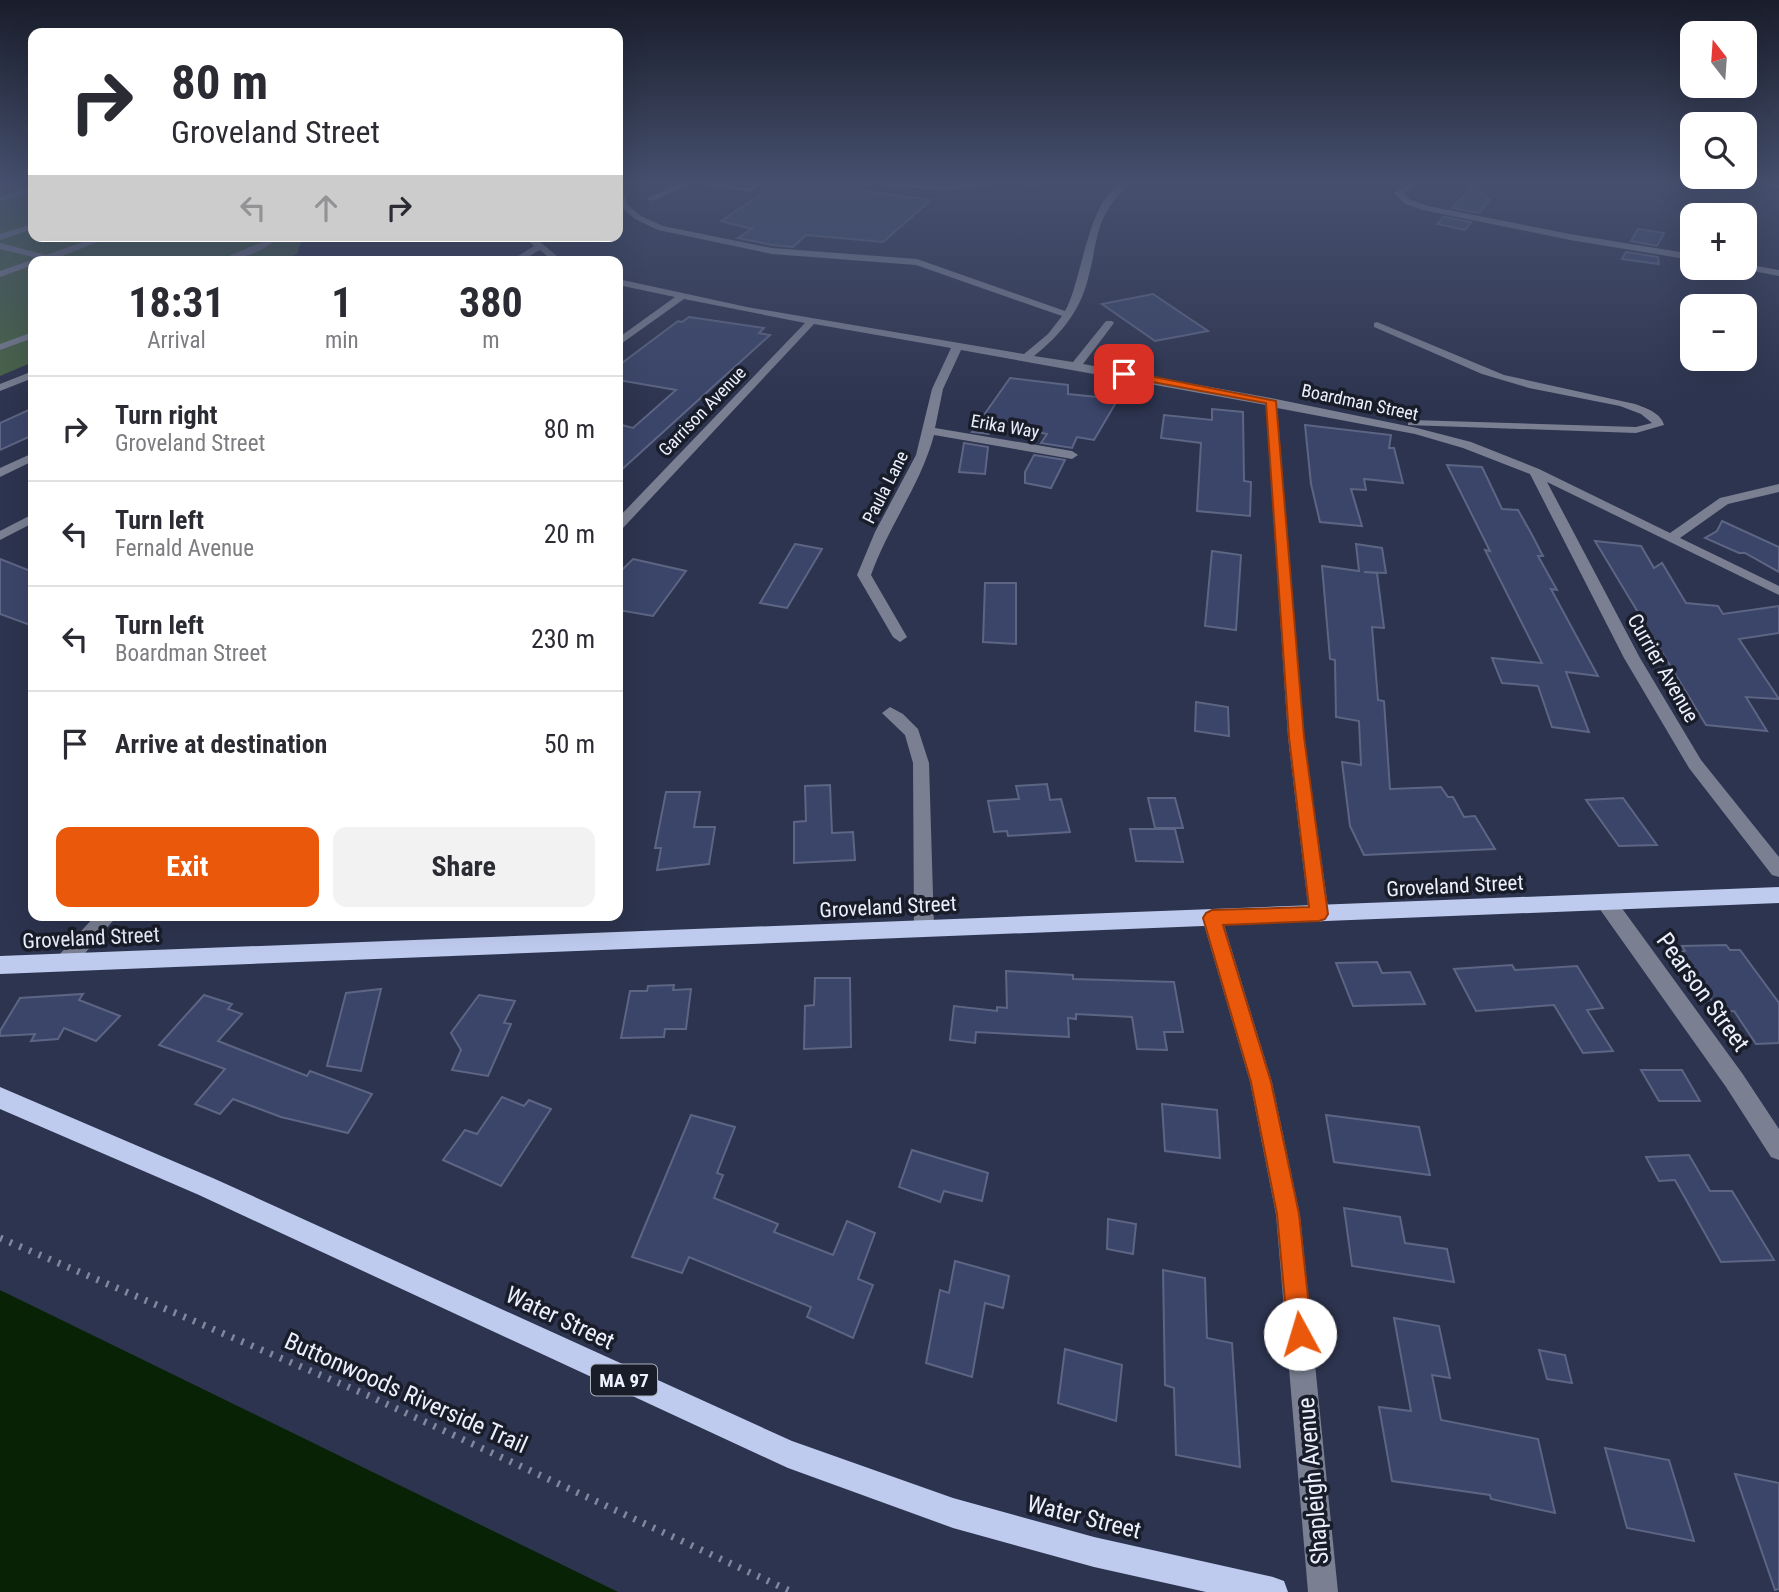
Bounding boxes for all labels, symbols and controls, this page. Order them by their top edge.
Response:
north arrow [1680,21,1757,98]
map controls [1680,21,1757,371]
text: 80 m [171,54,268,111]
icon: right [56,56,147,147]
button: search [1680,112,1757,189]
text: Groveland Street [171,113,380,151]
icon: left [234,189,272,227]
icon: ahead [307,189,345,227]
icon: right [380,189,418,227]
button: + [1680,203,1757,280]
text: 18:31 [128,278,225,327]
text: 1 [331,278,352,327]
text: 380 [459,278,523,327]
button: − [1680,294,1757,371]
text: Arrival [147,327,206,354]
text: min [325,327,359,354]
text: m [482,327,499,354]
pin [1094,344,1154,404]
icon: arrive [1105,355,1143,393]
street label: Garrison Avenue [654,362,750,460]
street label: Boardman Street [1300,379,1420,425]
text: Turn right [115,400,217,430]
icon: right [56,410,94,448]
street label: Erika Way [969,410,1041,442]
text: 80 m [544,414,595,444]
text: Groveland Street [115,430,265,457]
street label: Paula Lane [858,447,912,527]
text: Turn left [115,505,204,535]
icon: left [56,515,94,553]
text: 20 m [544,519,595,549]
text: Fernald Avenue [115,535,254,562]
text: Turn left [115,610,204,640]
street label: Currier Avenue [1622,610,1704,727]
icon: left [56,620,94,658]
text: 230 m [531,624,595,654]
text: Boardman Street [115,640,267,667]
icon: arrive [56,725,94,763]
text: Arrive at destination [115,729,327,759]
text: 50 m [544,729,595,759]
button: Exit [56,827,319,907]
button: Share [333,827,595,907]
street label: Groveland Street [1386,870,1524,902]
street label: Groveland Street [819,891,957,923]
street label: Groveland Street [22,922,160,954]
street label: Pearson Street [1651,927,1755,1057]
street label: Water Street [501,1281,619,1355]
position arrow [1263,1297,1337,1371]
street label: Buttonwoods Riverside Trail [280,1327,532,1459]
road number: MA 97 [591,1364,657,1396]
street label: Shapleigh Avenue [1292,1396,1334,1566]
street label: Water Street [1024,1489,1144,1545]

